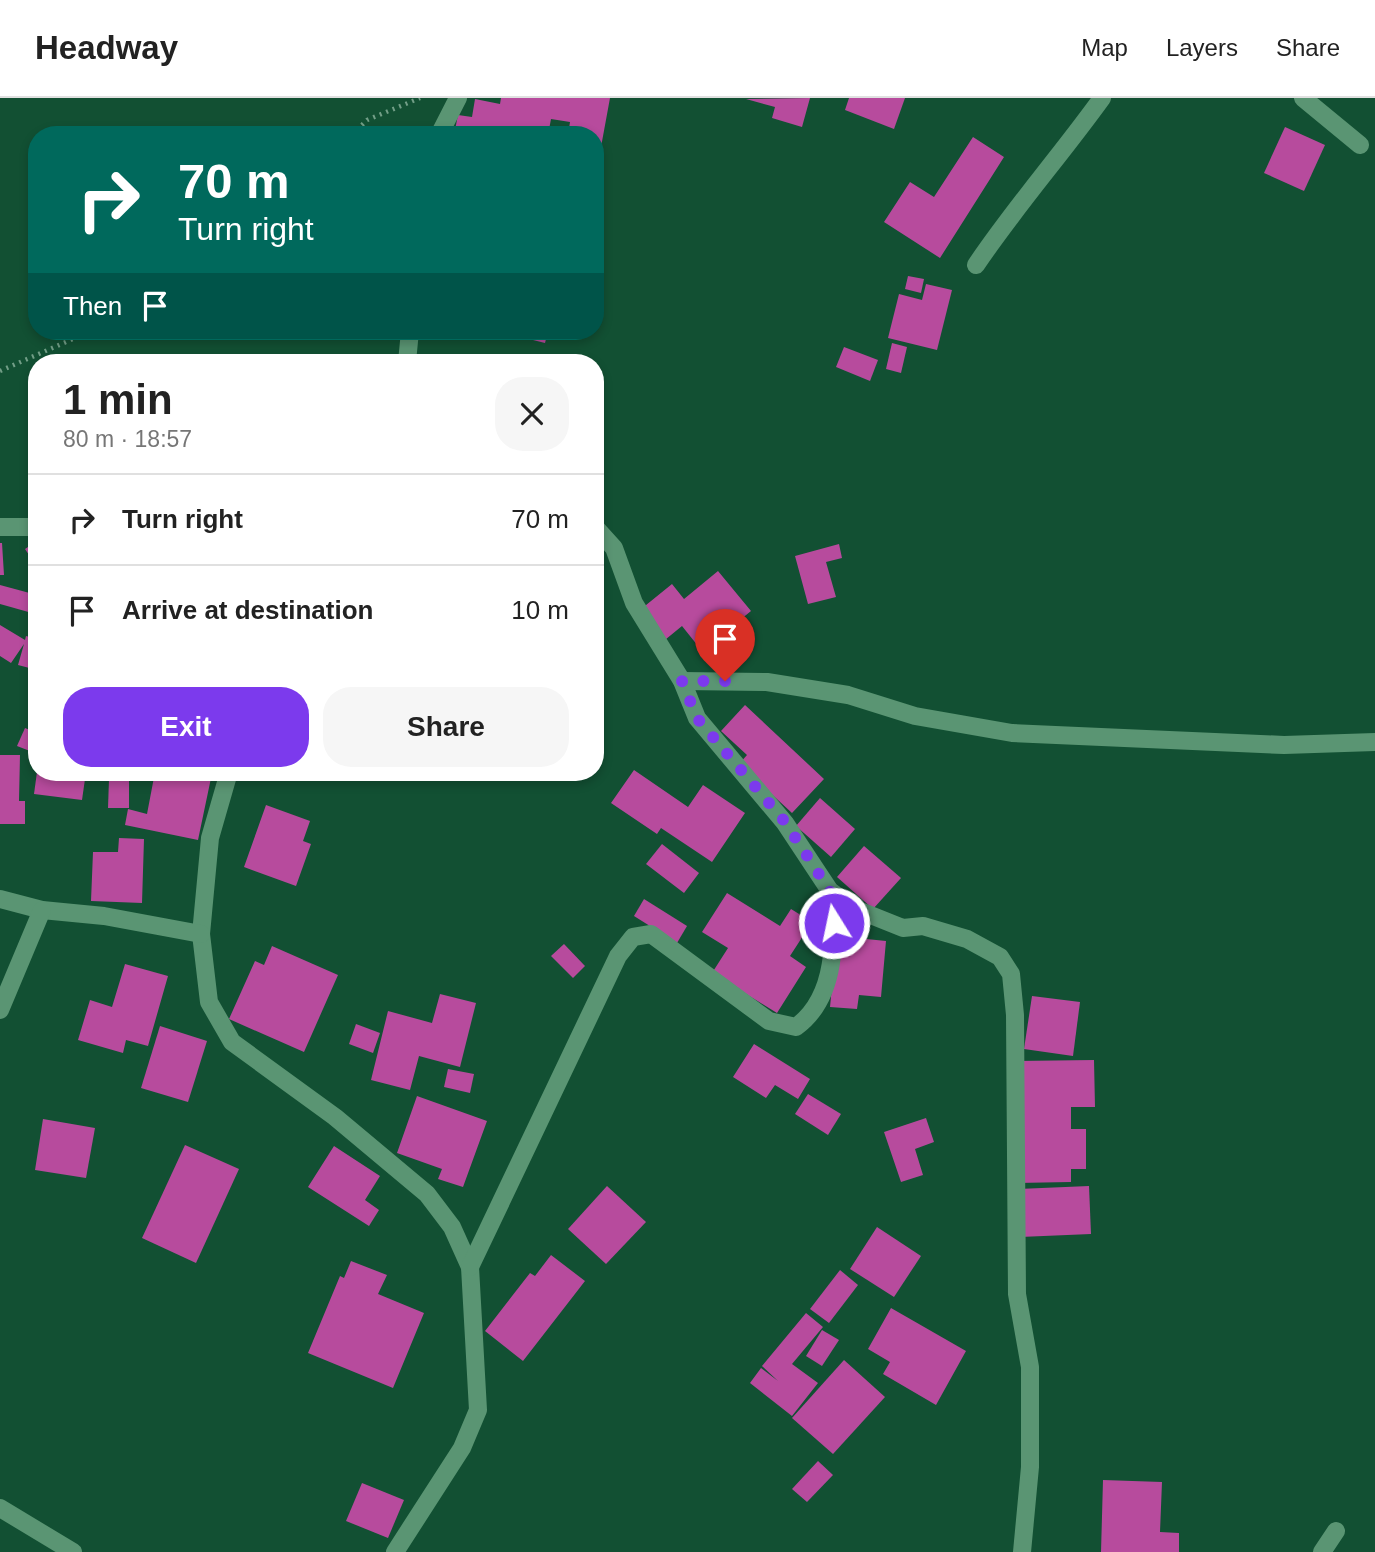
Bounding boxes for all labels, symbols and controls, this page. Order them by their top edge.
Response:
text: Headway [35,29,178,66]
text: Map [1081,34,1128,61]
text: Layers [1166,34,1238,61]
text: Share [1276,34,1340,61]
icon: right [63,154,154,245]
text: 70 m [178,154,290,208]
text: Turn right [178,211,314,247]
icon: arrive [136,287,174,325]
text: Then [63,291,122,321]
text: 1 min [63,376,173,423]
button: close [495,377,569,451]
text: 80 m · 18:57 [63,426,192,452]
icon: right [63,501,101,539]
text: Turn right [122,504,243,534]
text: 70 m [511,504,569,534]
icon: arrive [63,592,101,630]
text: Arrive at destination [122,595,373,625]
text: 10 m [511,595,569,625]
pin [695,609,755,681]
icon: arrive [706,620,744,658]
button: Exit [63,687,309,767]
button: Share [323,687,569,767]
position arrow [797,886,871,960]

